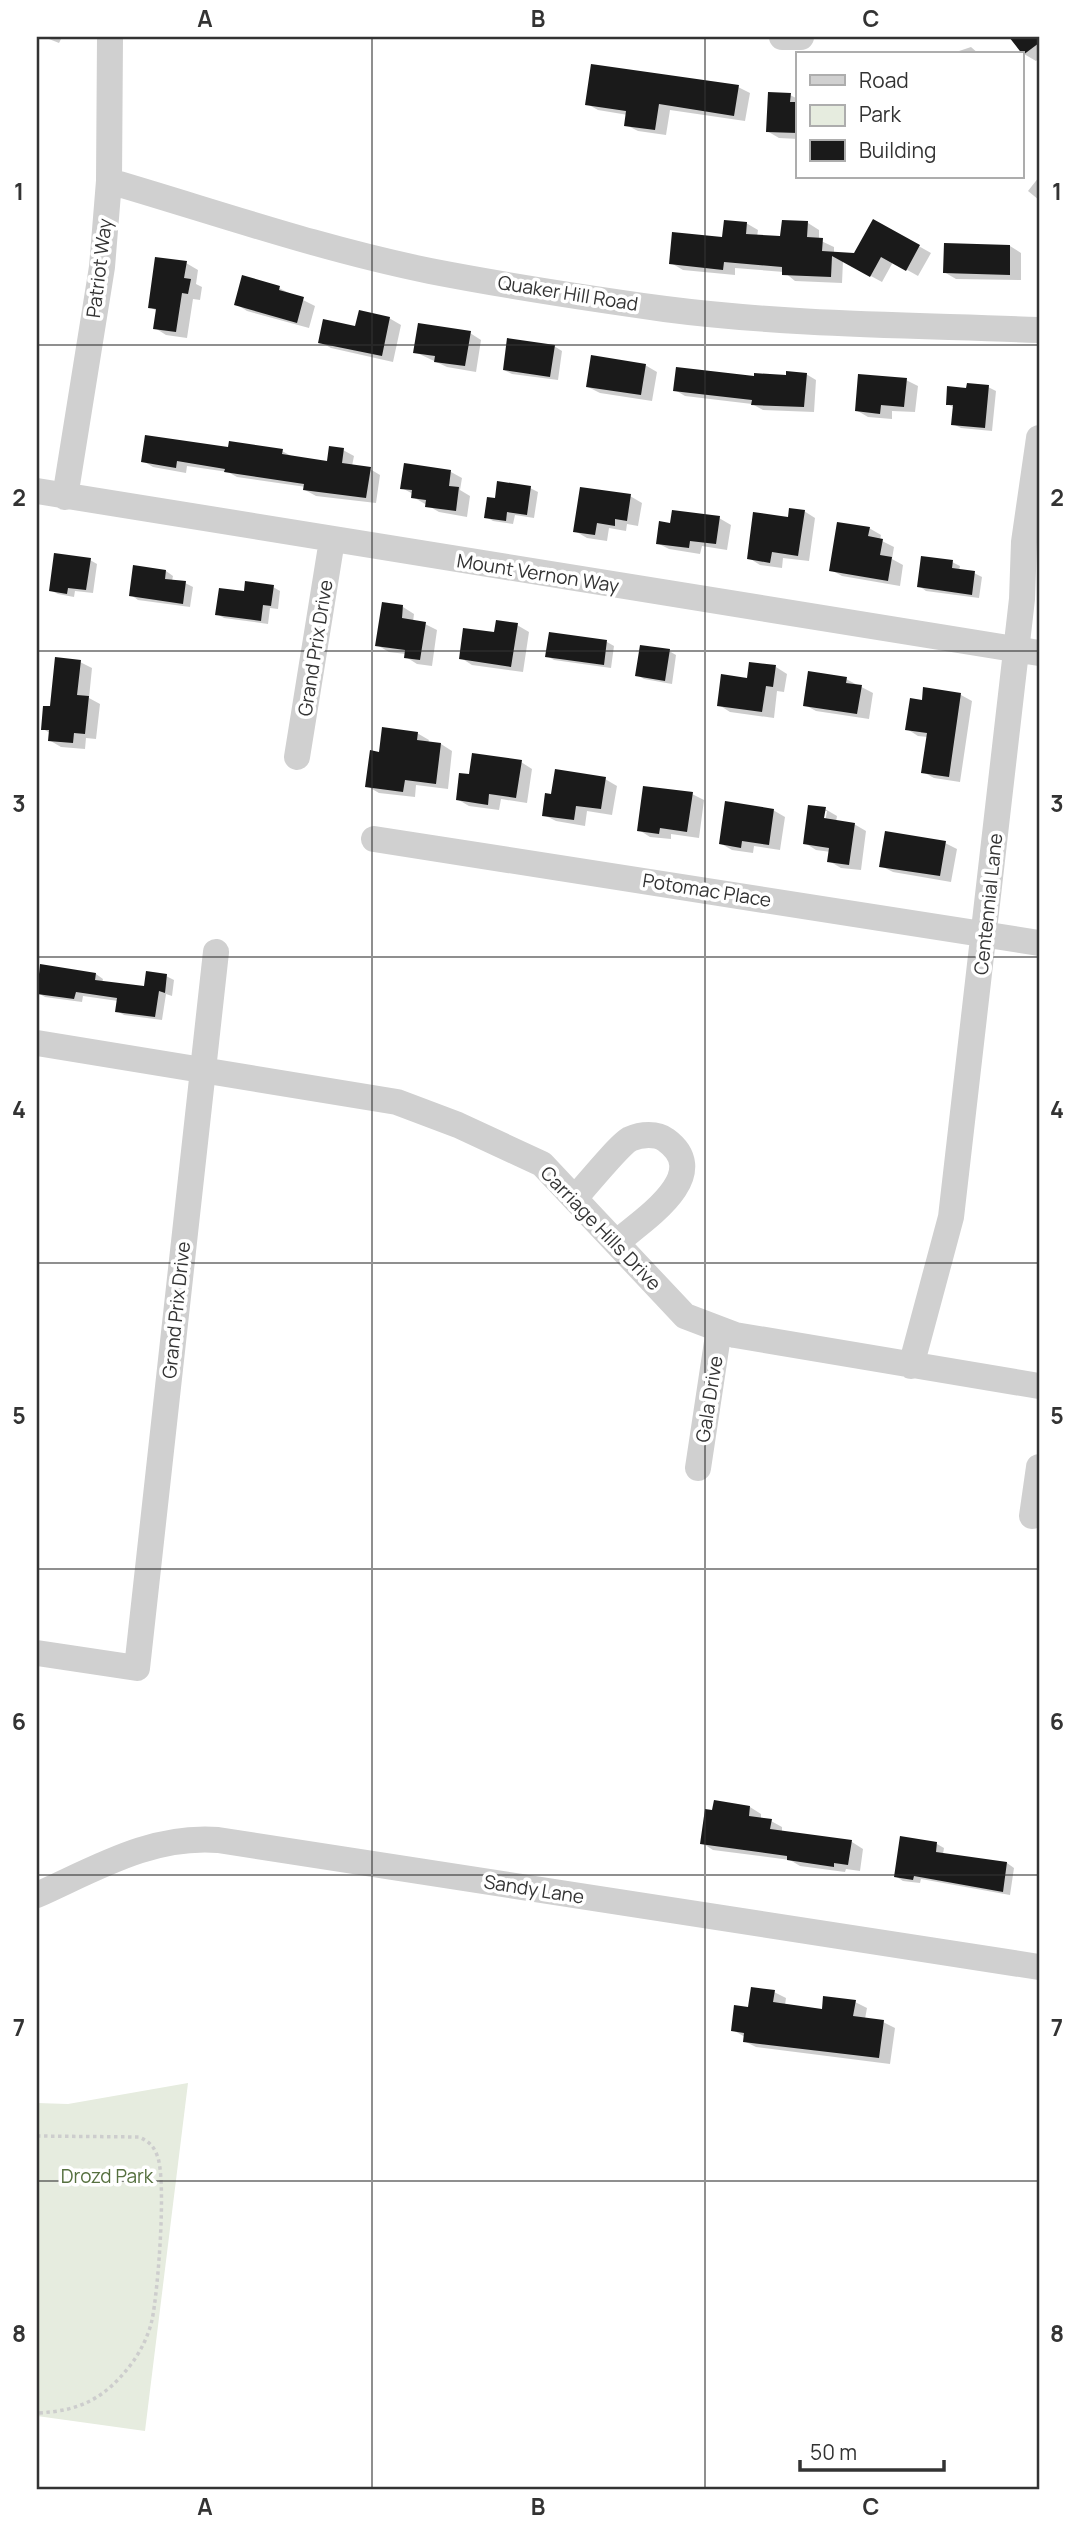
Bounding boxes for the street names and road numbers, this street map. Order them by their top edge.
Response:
street label: Patriot Way [80,217,118,319]
street label: Quaker Hill Road [496,269,640,317]
street label: Mount Vernon Way [455,547,621,599]
street label: Grand Prix Drive [291,578,339,718]
street label: Centennial Lane [968,832,1008,976]
street label: Potomac Place [641,867,773,913]
street label: Carriage Hills Drive [535,1160,667,1296]
street label: Grand Prix Drive [156,1240,196,1380]
street label: Gala Drive [689,1354,729,1444]
street label: Sandy Lane [482,1868,586,1910]

